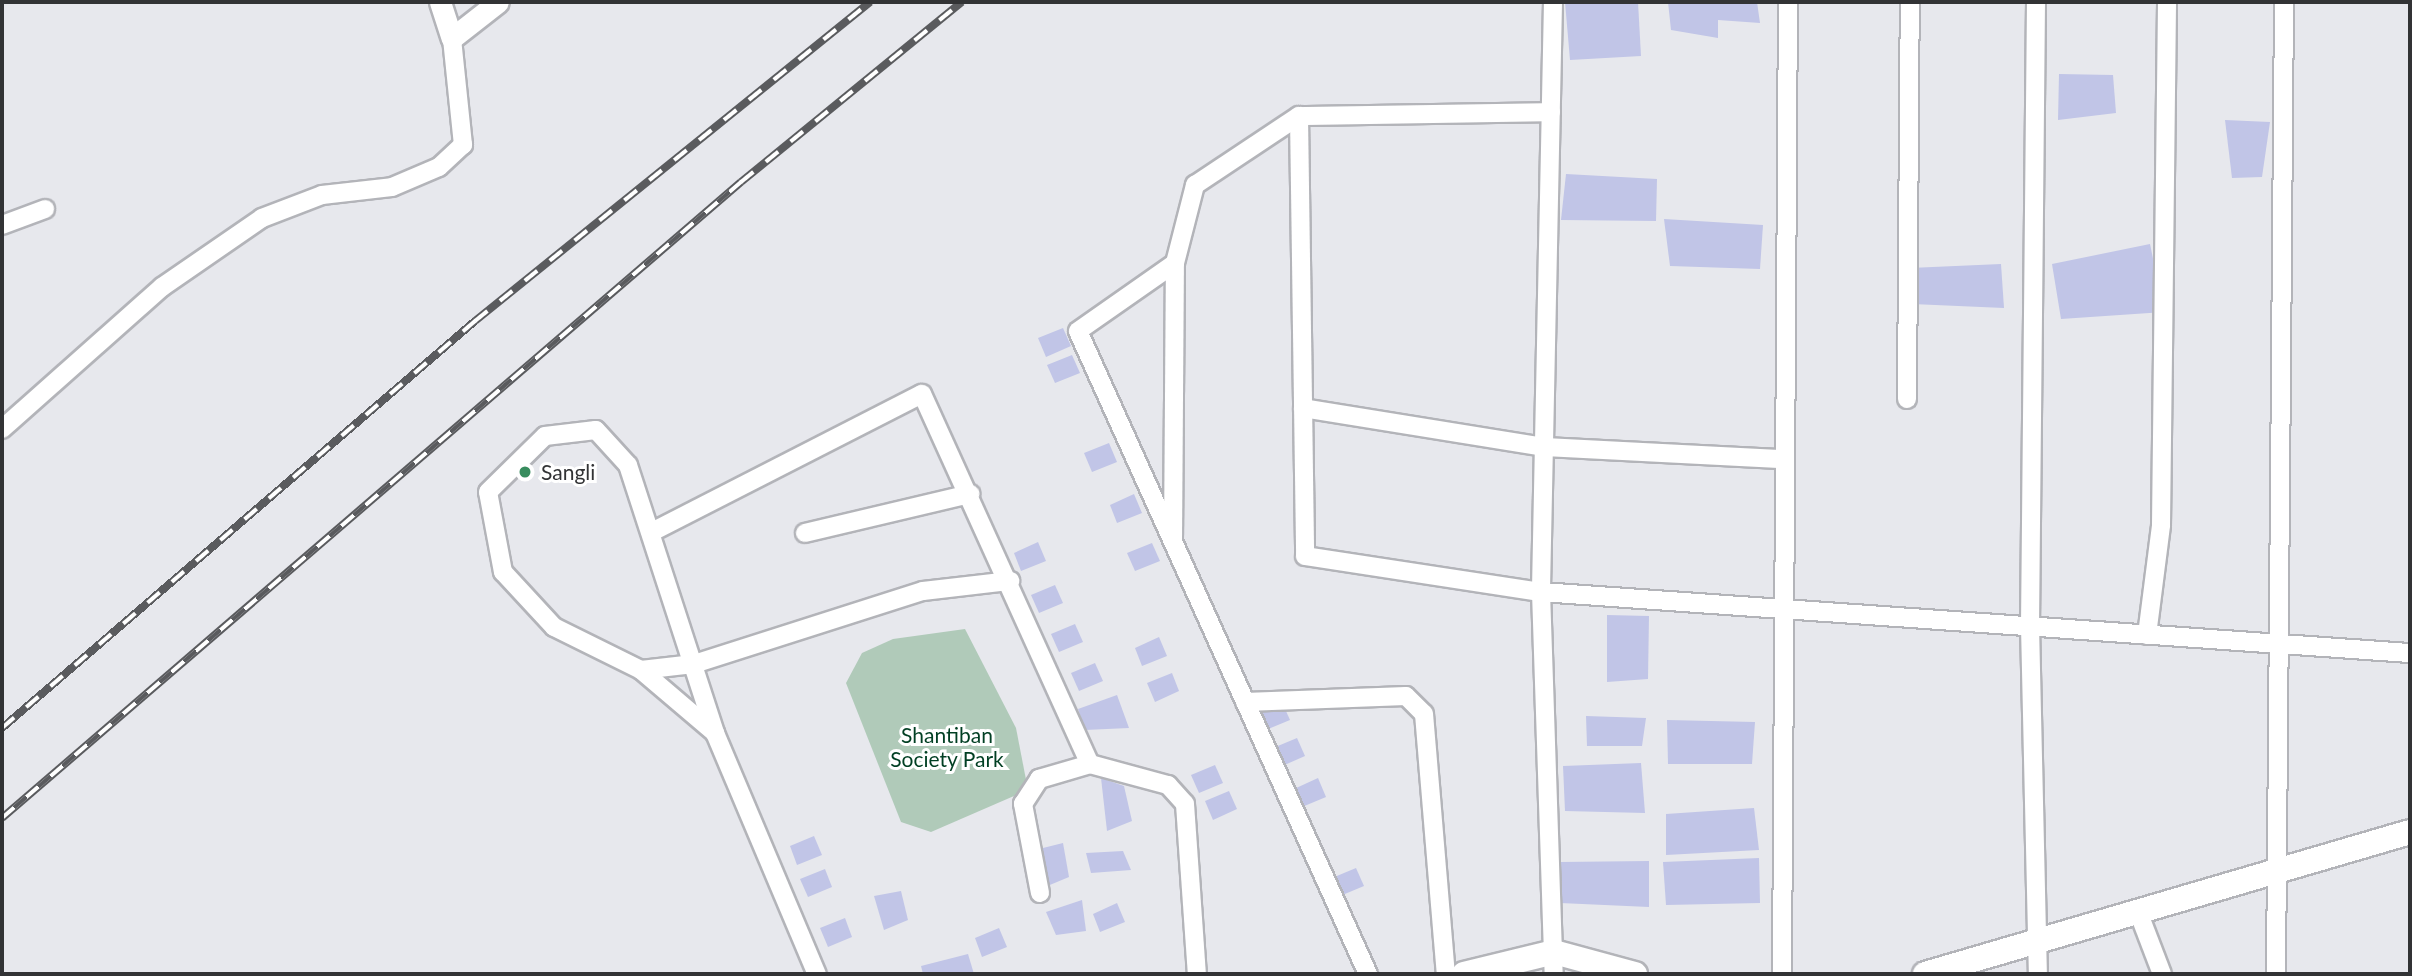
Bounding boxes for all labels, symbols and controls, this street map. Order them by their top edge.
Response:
place label: Sangli [541,459,595,485]
marker: Sangli [515,462,535,482]
park label: Shantiban Society Park [890,722,1004,772]

